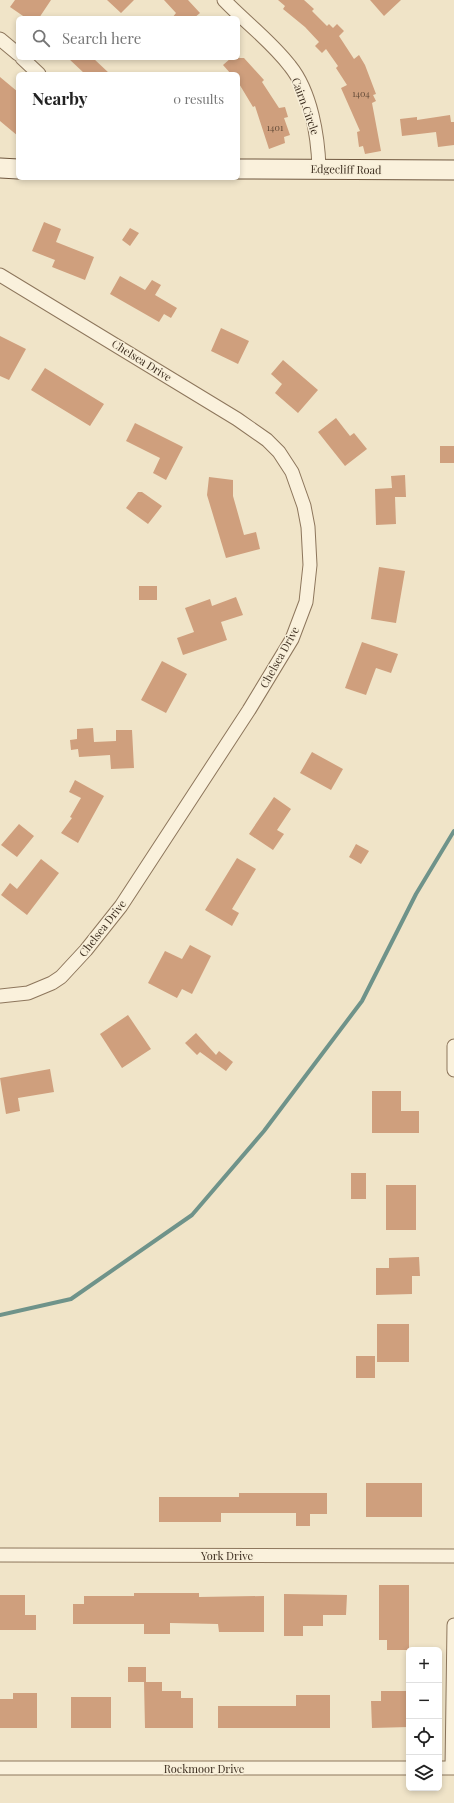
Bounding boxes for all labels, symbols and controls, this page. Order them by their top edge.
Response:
search box [16,16,240,60]
icon: search [30,27,52,49]
text: Search here [62,28,141,48]
street label: Cairn Circle [289,75,323,137]
text: Nearby [32,87,87,109]
house number: 1404 [352,87,370,99]
text: 0 results [173,90,224,107]
house number: 1401 [267,121,284,133]
street label: Edgecliff Road [310,161,382,177]
street label: Chelsea Drive [109,336,175,385]
street label: Chelsea Drive [256,623,302,690]
street label: Chelsea Drive [75,896,129,960]
street label: York Drive [200,1548,253,1563]
map controls [406,1647,442,1791]
button: + [406,1647,442,1683]
button: − [406,1683,442,1719]
button: locate [406,1719,442,1755]
button: layers [406,1755,442,1791]
street label: Rockmoor Drive [164,1761,245,1776]

